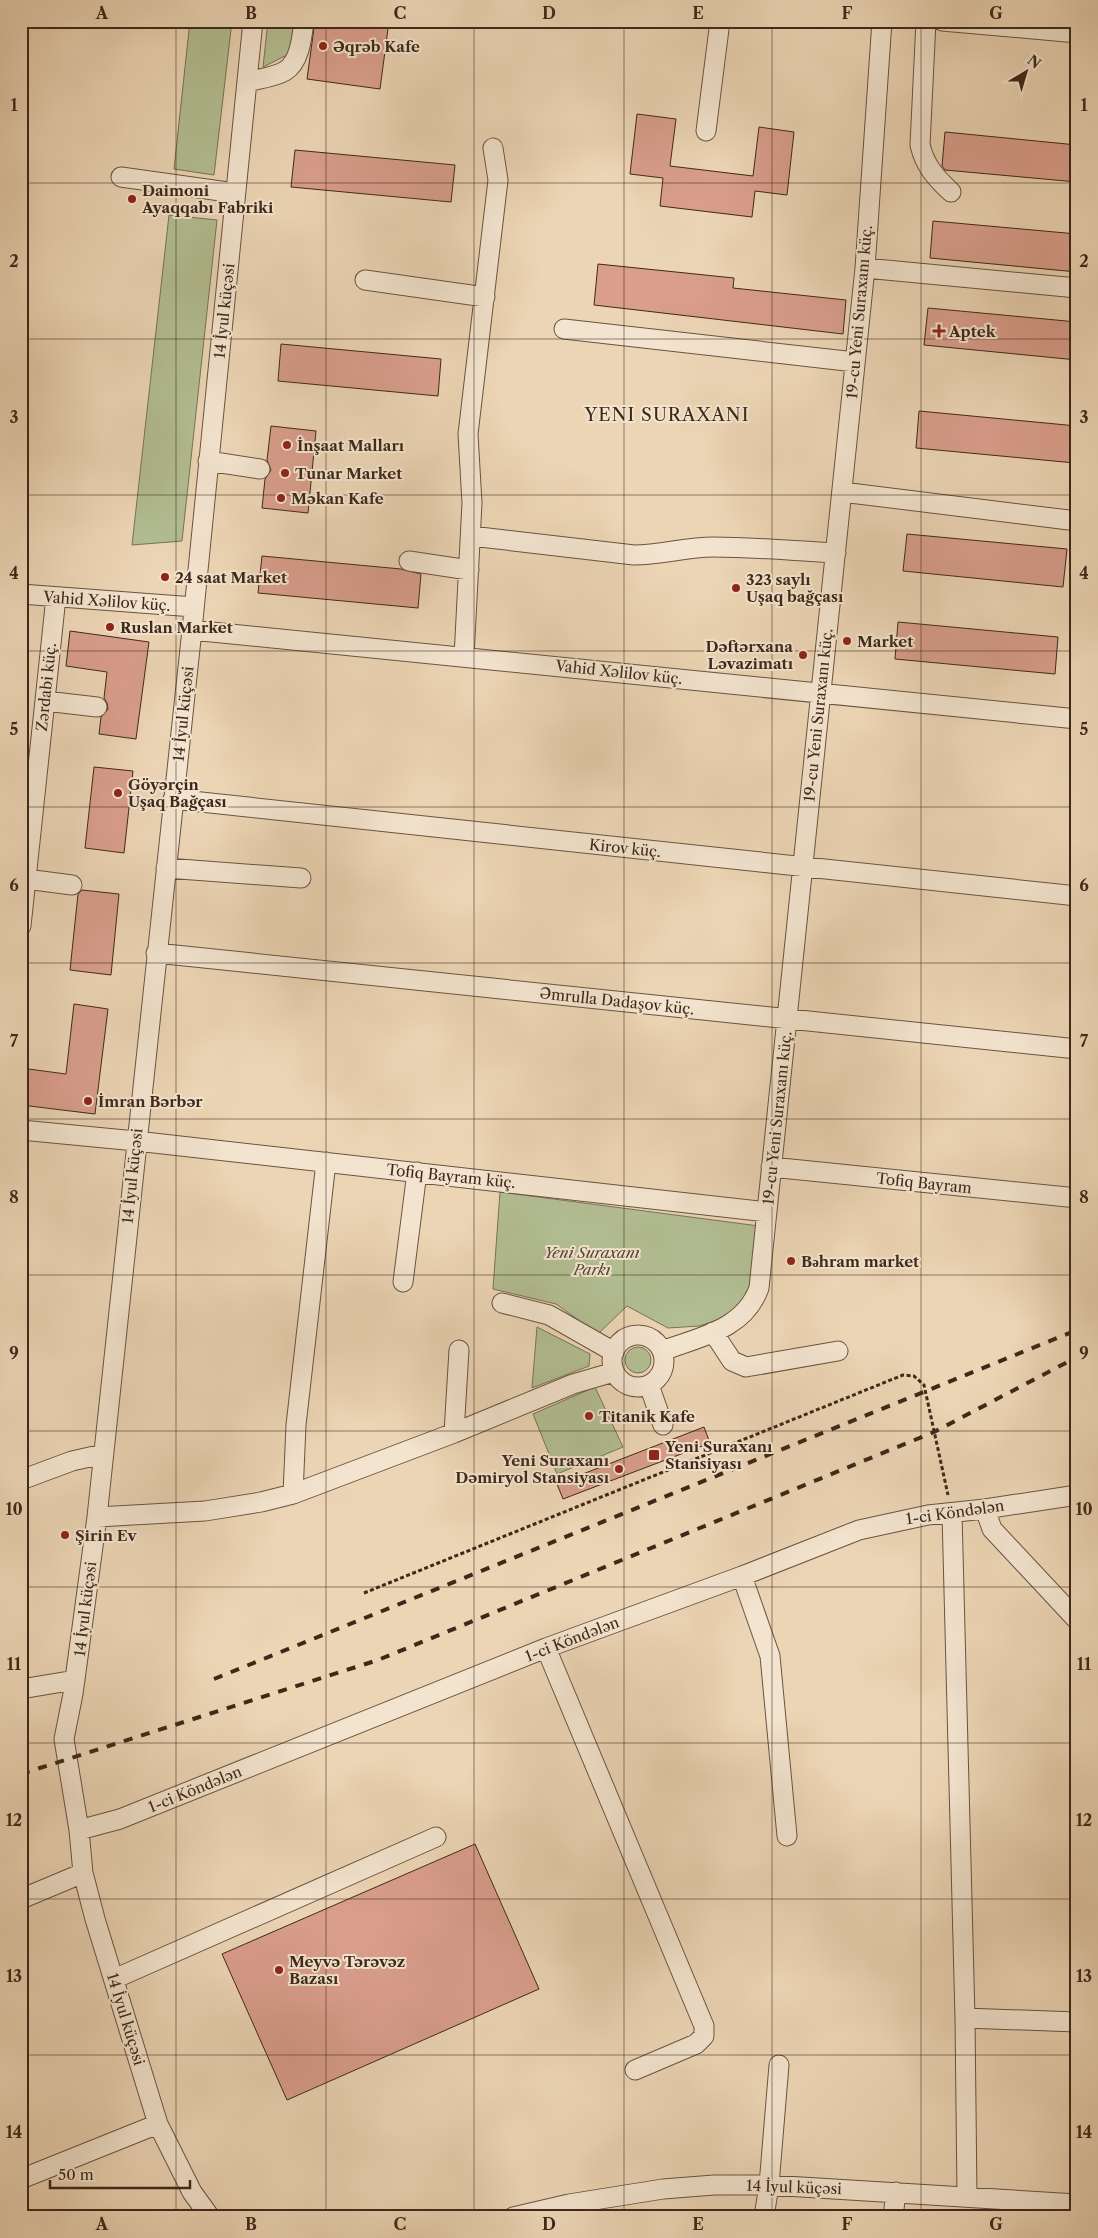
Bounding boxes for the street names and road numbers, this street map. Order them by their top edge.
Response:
street label: 19-cu Yeni Suraxanı küç. [842,224,876,400]
street label: 14 İyul küçəsi [210,262,238,359]
street label: Vahid Xəlilov küç. [42,587,171,615]
street label: 19-cu Yeni Suraxanı küç. [799,627,837,803]
street label: Zərdabi küç. [32,642,60,732]
street label: Vahid Xəlilov küç. [554,656,684,688]
street label: 14 İyul küçəsi [169,665,197,762]
street label: Kirov küç. [588,835,662,861]
street label: Əmrulla Dadaşov küç. [539,983,695,1019]
street label: 19-cu Yeni Suraxanı küç. [758,1030,796,1206]
street label: 14 İyul küçəsi [118,1127,146,1224]
street label: Tofiq Bayram küç. [386,1160,516,1192]
street label: Tofiq Bayram [875,1169,973,1197]
street label: 1-ci Köndələn [905,1496,1006,1528]
street label: 14 İyul küçəsi [70,1560,100,1658]
street label: 1-ci Köndələn [522,1612,622,1666]
street label: 1-ci Köndələn [145,1761,245,1816]
street label: 14 İyul küçəsi [103,1971,149,2068]
street label: 14 İyul küçəsi [746,2176,842,2198]

